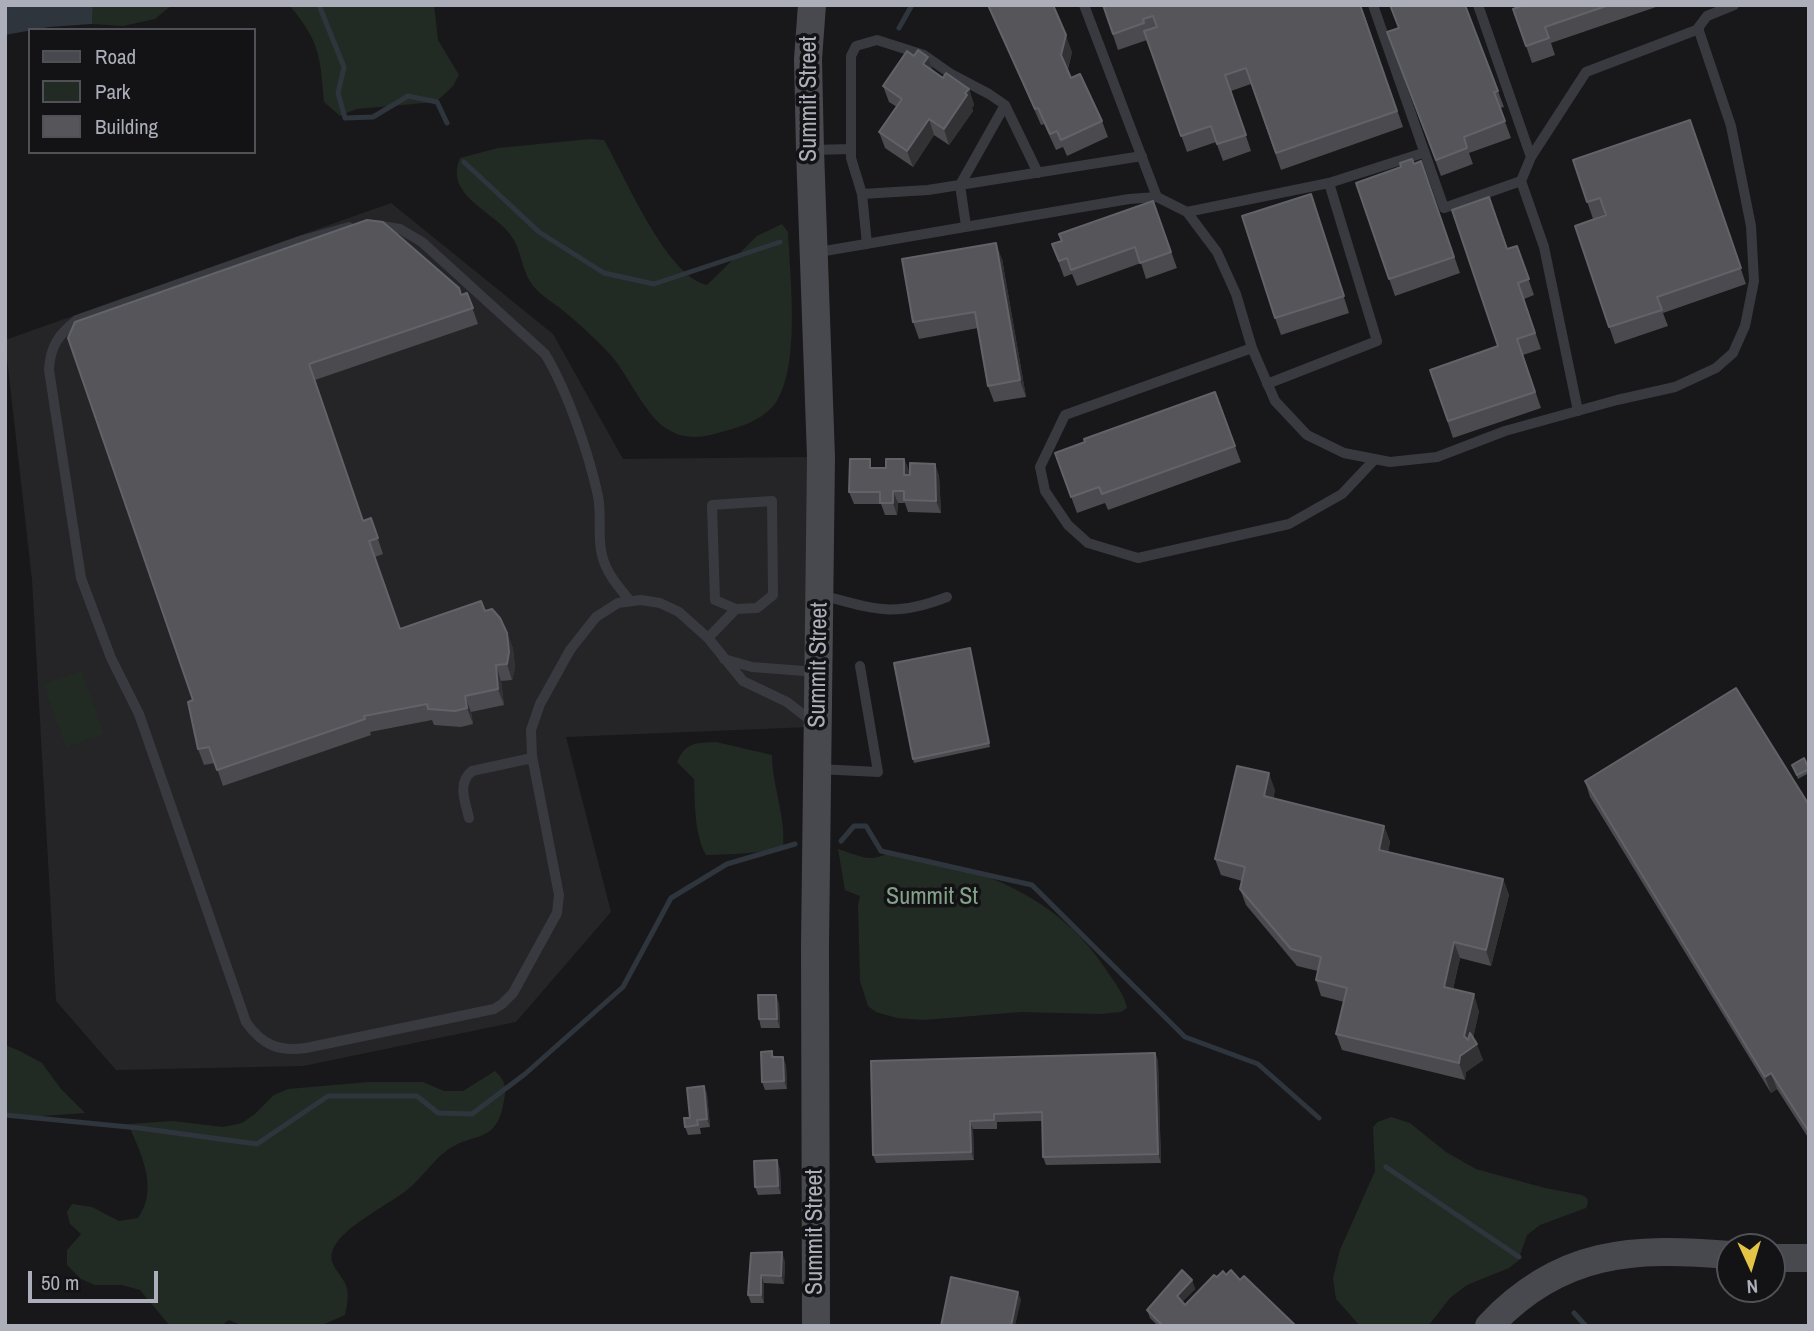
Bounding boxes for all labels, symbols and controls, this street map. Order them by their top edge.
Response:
legend [28,28,256,154]
street label: Summit Street [796,36,824,162]
text: Road [95,42,136,71]
text: Park [95,77,130,106]
text: Building [95,112,158,141]
street label: Summit Street [804,602,834,728]
park label: Summit St [886,884,978,912]
street label: Summit Street [802,1169,830,1295]
north arrow [1716,1233,1786,1303]
scale bar [32,1258,161,1302]
text: 50 m [41,1268,79,1297]
text: N [1746,1274,1759,1300]

